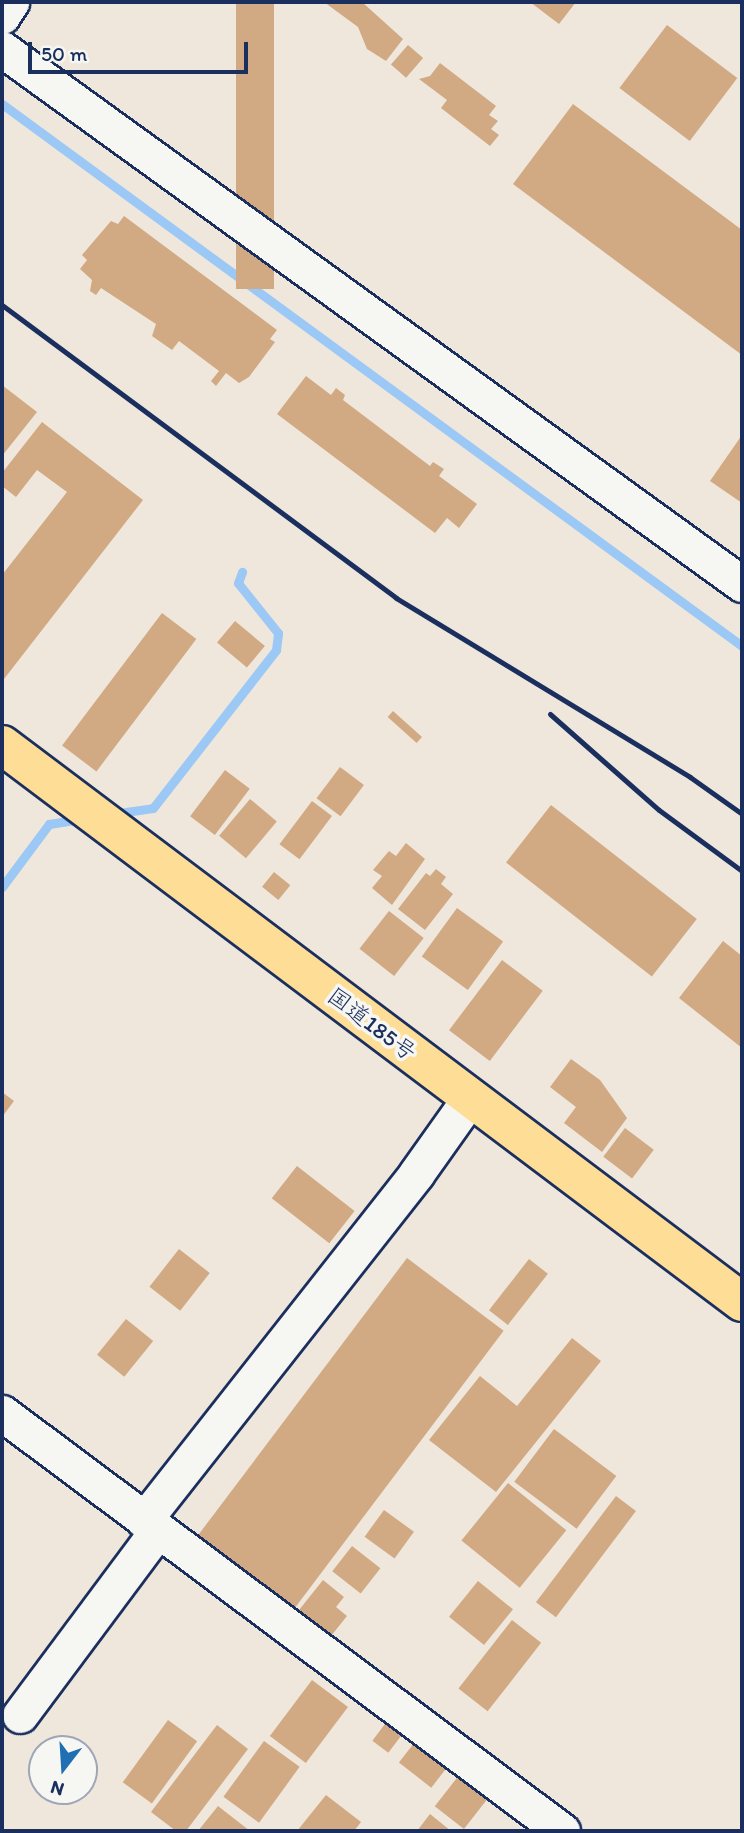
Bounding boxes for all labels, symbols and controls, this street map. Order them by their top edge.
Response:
scale bar [32,28,252,72]
text: 50 m [41,41,87,66]
street label: 国道185号 [322,982,422,1066]
north arrow [28,1735,98,1805]
text: N [48,1776,67,1802]

